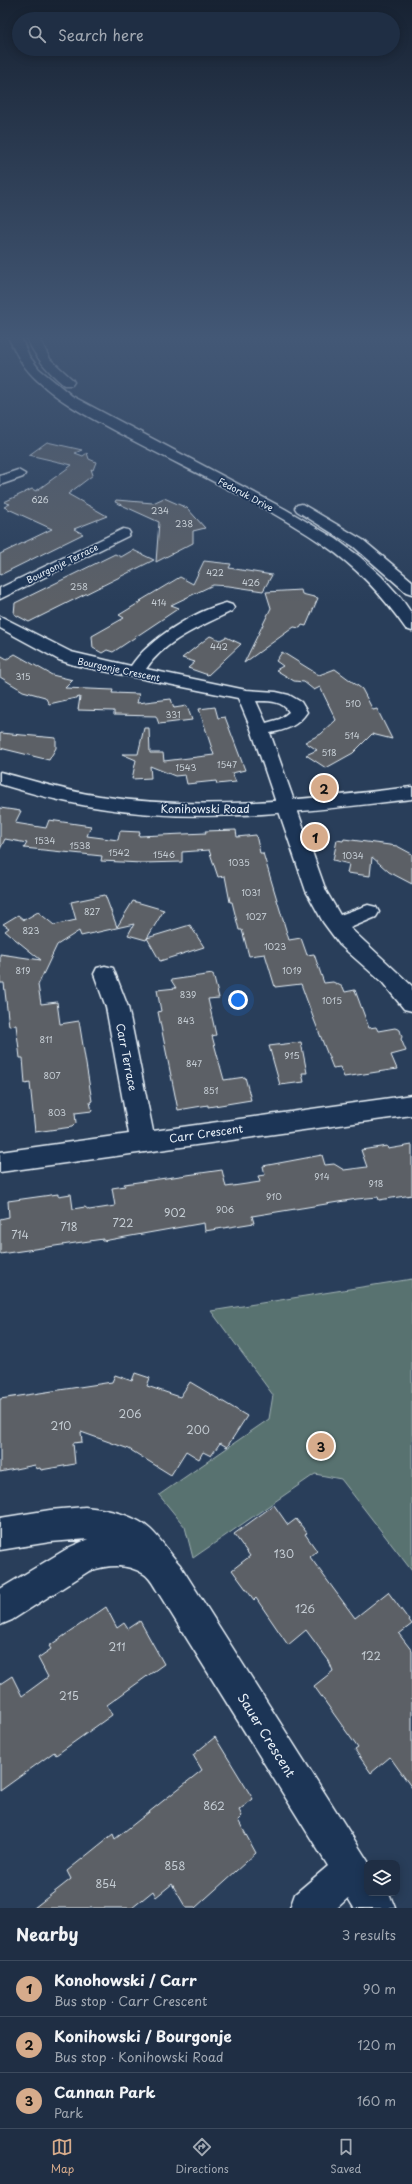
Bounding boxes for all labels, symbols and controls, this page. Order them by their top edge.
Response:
search box [12,12,400,56]
icon: search [26,23,48,45]
text: Search here [58,23,144,46]
street label: Fedoruk Drive [216,474,276,515]
house number: 626 [31,492,49,506]
house number: 234 [151,503,169,517]
house number: 238 [175,516,193,530]
street label: Bourgonje Terrace [24,539,100,586]
house number: 422 [206,565,224,579]
house number: 426 [242,575,260,589]
house number: 258 [70,579,88,593]
house number: 414 [151,595,167,609]
house number: 442 [210,639,228,653]
street label: Bourgonje Crescent [76,653,162,685]
house number: 315 [15,669,31,683]
house number: 510 [345,696,362,710]
house number: 331 [165,707,181,721]
house number: 514 [344,728,360,742]
house number: 518 [321,745,337,759]
house number: 1547 [217,757,237,771]
house number: 1543 [176,760,197,774]
pin: 2 [311,773,337,803]
street label: Konihowski Road [160,800,250,817]
pin: 1 [302,822,328,852]
house number: 1534 [34,833,56,847]
house number: 1538 [69,838,91,852]
house number: 1542 [108,845,130,859]
house number: 1546 [153,847,175,861]
house number: 1034 [342,848,364,862]
house number: 1035 [228,855,250,869]
house number: 1031 [241,885,261,899]
house number: 827 [84,904,100,918]
house number: 1027 [245,909,267,923]
house number: 823 [22,923,40,937]
house number: 1023 [264,939,286,953]
house number: 819 [16,963,30,977]
house number: 1019 [282,963,302,977]
house number: 839 [180,987,196,1001]
your location [228,990,248,1010]
house number: 1015 [322,993,342,1007]
house number: 843 [177,1013,195,1027]
street label: Carr Terrace [112,1022,142,1092]
house number: 811 [39,1032,53,1046]
house number: 915 [284,1048,300,1062]
house number: 847 [186,1056,202,1070]
house number: 807 [43,1068,61,1082]
house number: 851 [204,1083,218,1097]
house number: 803 [48,1105,66,1119]
street label: Carr Crescent [168,1119,244,1147]
house number: 914 [314,1169,330,1183]
house number: 918 [369,1176,383,1190]
house number: 910 [266,1189,282,1203]
house number: 906 [216,1202,234,1216]
house number: 902 [164,1204,186,1221]
house number: 722 [113,1214,133,1231]
house number: 718 [60,1218,78,1235]
house number: 714 [11,1226,29,1243]
house number: 206 [119,1405,141,1422]
house number: 210 [51,1417,71,1434]
house number: 200 [186,1421,210,1438]
pin: 3 [308,1431,334,1461]
house number: 130 [274,1545,294,1562]
house number: 126 [295,1600,315,1617]
house number: 211 [108,1638,126,1655]
house number: 122 [361,1647,381,1664]
house number: 215 [59,1687,79,1704]
street label: Sauer Crescent [234,1689,300,1781]
house number: 862 [203,1797,225,1814]
house number: 858 [165,1857,185,1874]
map controls [364,1860,400,1896]
button: layers [364,1860,400,1896]
house number: 854 [96,1875,116,1892]
text: Nearby [16,1921,78,1947]
text: 3 results [342,1925,396,1944]
text: Konohowski / Carr [54,1968,197,1991]
text: 1 [26,1979,32,1998]
text: 90 m [363,1979,396,1998]
text: Bus stop · Carr Crescent [54,1991,207,2010]
text: Konihowski / Bourgonje [54,2024,232,2047]
text: 2 [24,2035,34,2054]
text: 120 m [357,2035,396,2054]
text: Bus stop · Konihowski Road [54,2047,224,2066]
text: Cannan Park [54,2080,156,2103]
text: 3 [25,2091,33,2110]
text: 160 m [357,2091,396,2110]
text: Park [54,2103,83,2122]
tab: Map [51,2136,74,2177]
tab: Directions [175,2136,229,2177]
tab: Saved [330,2136,361,2177]

